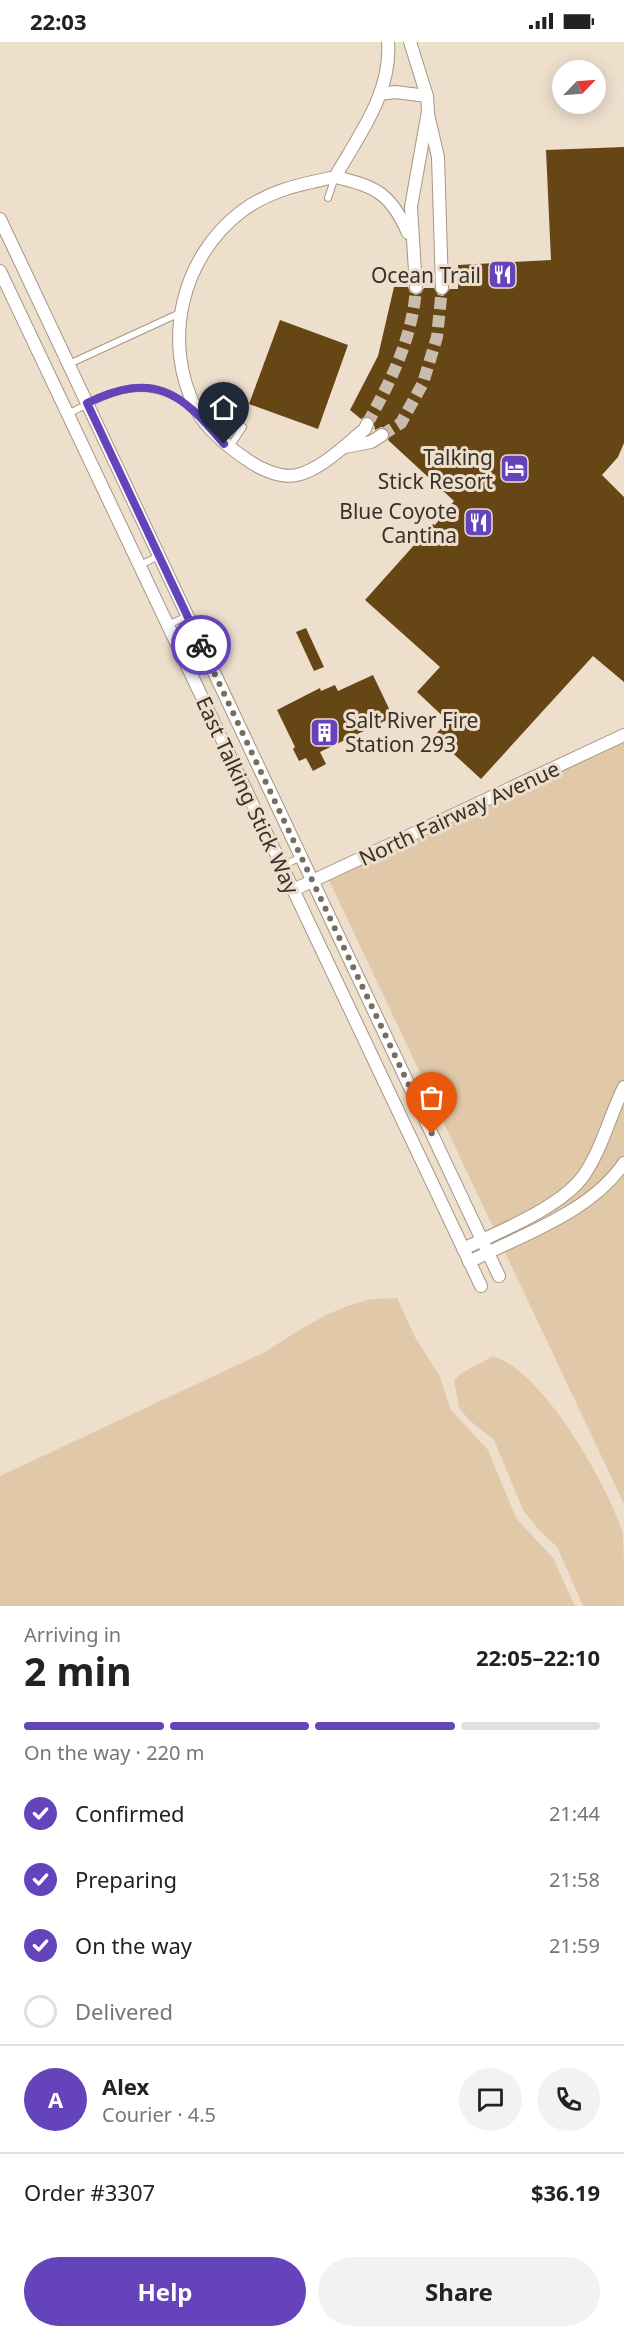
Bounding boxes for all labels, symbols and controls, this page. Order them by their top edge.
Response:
text: 22:03 [30,6,87,36]
north arrow [552,60,606,114]
map controls [552,60,606,114]
restaurant icon: Ocean Trail [486,259,518,291]
place label: Ocean Trail [371,261,481,289]
pin [198,382,249,444]
icon: home [207,391,240,424]
place label: Talking Stick Resort [378,443,493,495]
hotel icon: Talking Stick Resort [498,453,530,485]
place label: Blue Coyote Cantina [339,497,457,549]
restaurant icon: Blue Coyote Cantina [462,507,494,539]
courier [171,615,231,675]
icon: bike [185,629,218,662]
street label: East Talking Stick Way [190,692,306,898]
place label: Salt River Fire Station 293 [345,706,478,758]
building icon: Salt River Fire Station 293 [308,716,340,748]
street label: North Fairway Avenue [354,754,564,872]
pin [406,1072,457,1134]
icon: bag [415,1081,448,1114]
text: Arriving in [24,1621,121,1648]
text: 22:05–22:10 [476,1642,600,1672]
text: 2 min [24,1644,131,1697]
text: On the way · 220 m [24,1739,204,1766]
icon: check [24,1797,57,1830]
text: Confirmed [75,1798,185,1828]
text: 21:44 [549,1800,600,1827]
icon: check [24,1863,57,1896]
text: Preparing [75,1864,177,1894]
text: 21:58 [549,1866,600,1893]
icon: check [24,1929,57,1962]
text: On the way [75,1930,192,1960]
text: 21:59 [549,1932,600,1959]
text: Delivered [75,1996,173,2026]
button: chat [459,2068,522,2131]
button: phone [537,2068,600,2131]
text: Alex [102,2071,149,2101]
text: A [48,2084,63,2114]
text: Courier · 4.5 [102,2101,216,2128]
text: Order #3307 [24,2177,155,2207]
text: $36.19 [531,2177,600,2207]
button: Help [24,2257,306,2326]
button: Share [318,2257,600,2326]

